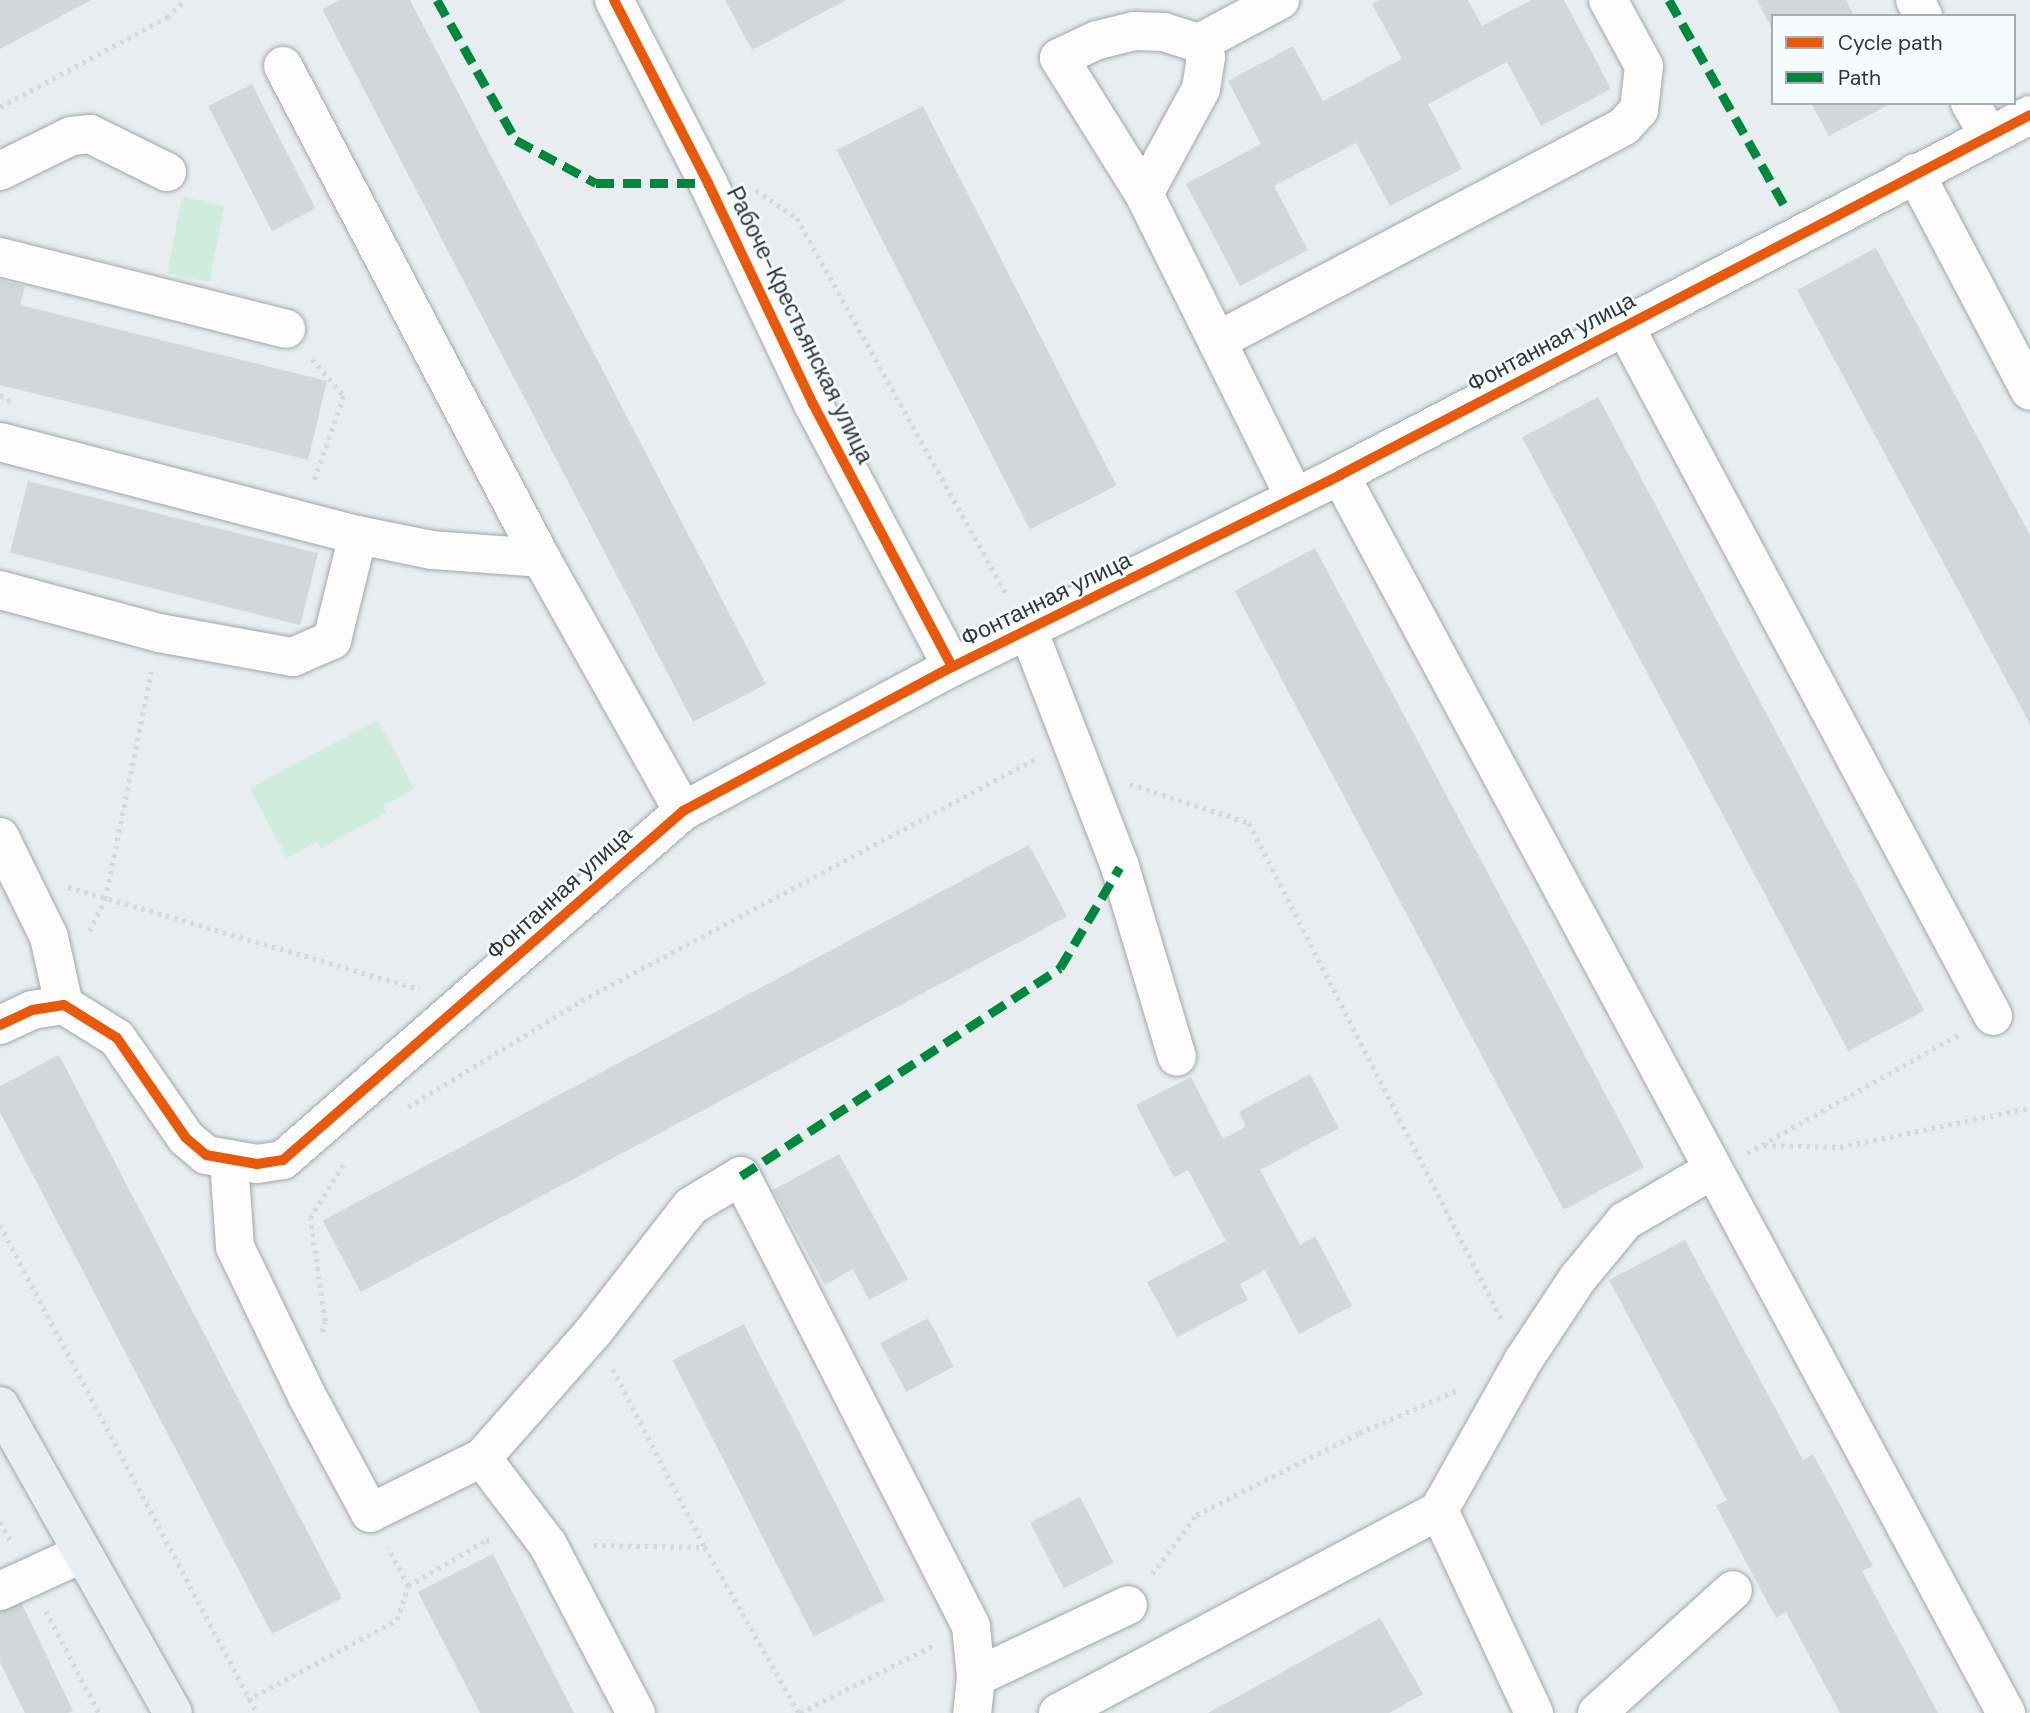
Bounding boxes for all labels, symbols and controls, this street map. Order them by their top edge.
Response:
legend [1771,14,2016,105]
text: Cycle path [1838,29,1943,57]
text: Path [1838,64,1881,92]
street label: Рабоче-Крестьянская улица [721,182,879,468]
street label: Фонтанная улица [1462,286,1640,398]
street label: Фонтанная улица [956,546,1136,652]
street label: Фонтанная улица [481,821,637,965]

